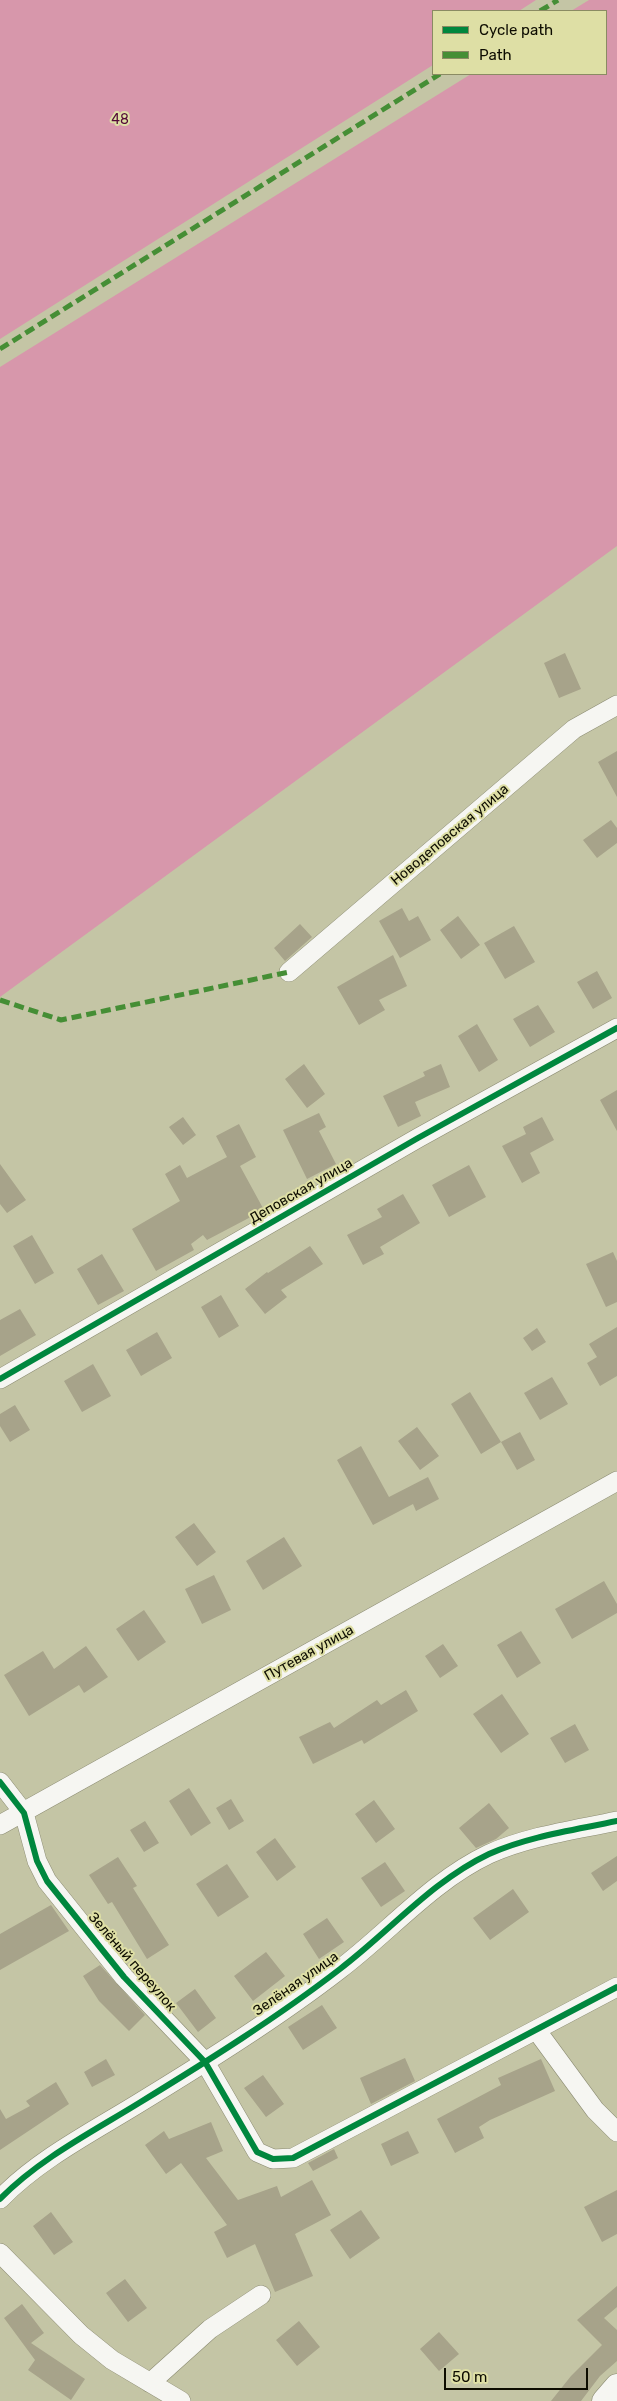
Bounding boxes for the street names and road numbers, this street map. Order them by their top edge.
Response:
street label: Новодеповская улица [388,781,512,889]
street label: Деповская улица [246,1155,356,1227]
street label: Путевая улица [261,1622,357,1684]
street label: Зелёный переулок [84,1909,180,2015]
street label: Зелёная улица [250,1948,342,2020]

